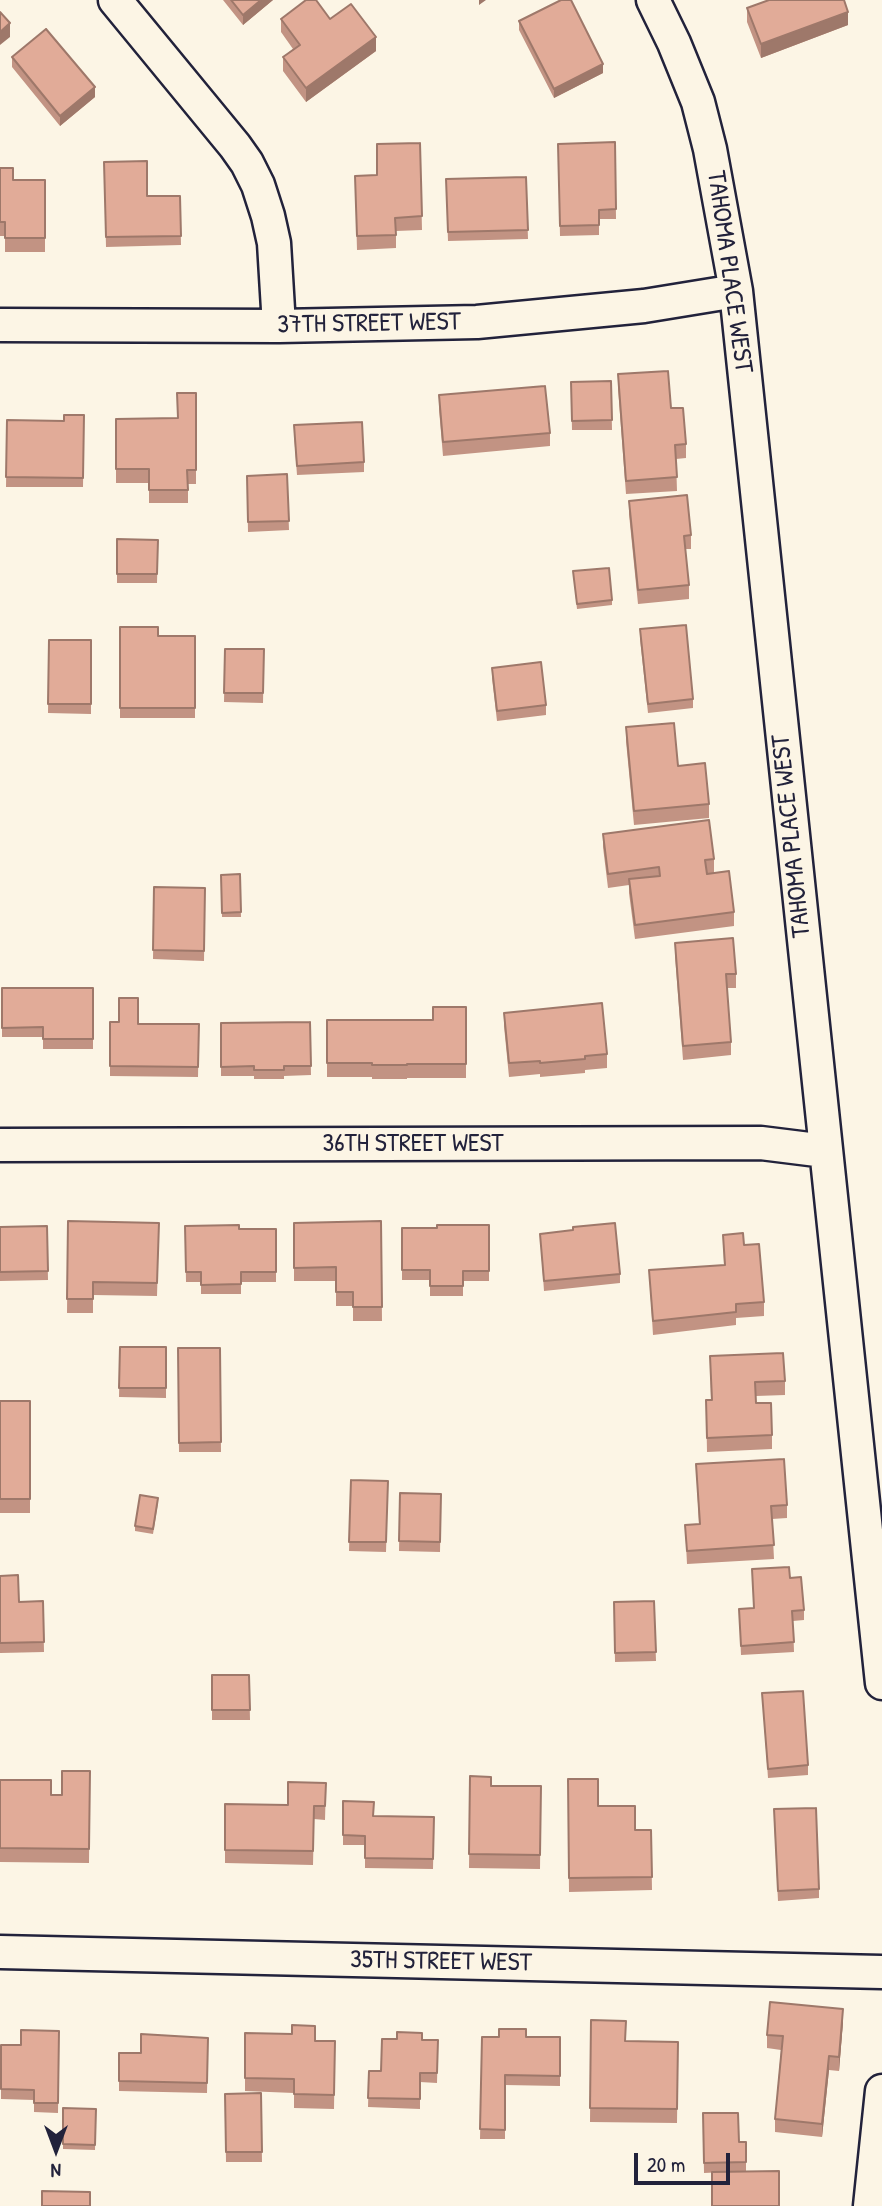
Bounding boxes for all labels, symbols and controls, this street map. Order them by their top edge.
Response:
street label: TAHOMA PLACE WEST [699,169,759,375]
street label: 37TH STREET WEST [277,307,461,341]
street label: TAHOMA PLACE WEST [766,733,818,939]
street label: 36TH STREET WEST [323,1128,503,1160]
street label: 35TH STREET WEST [350,1945,532,1979]
north arrow [21,2115,91,2185]
scale bar [637,2140,733,2184]
text: 20 m [647,2150,685,2179]
text: N [51,2158,61,2184]

